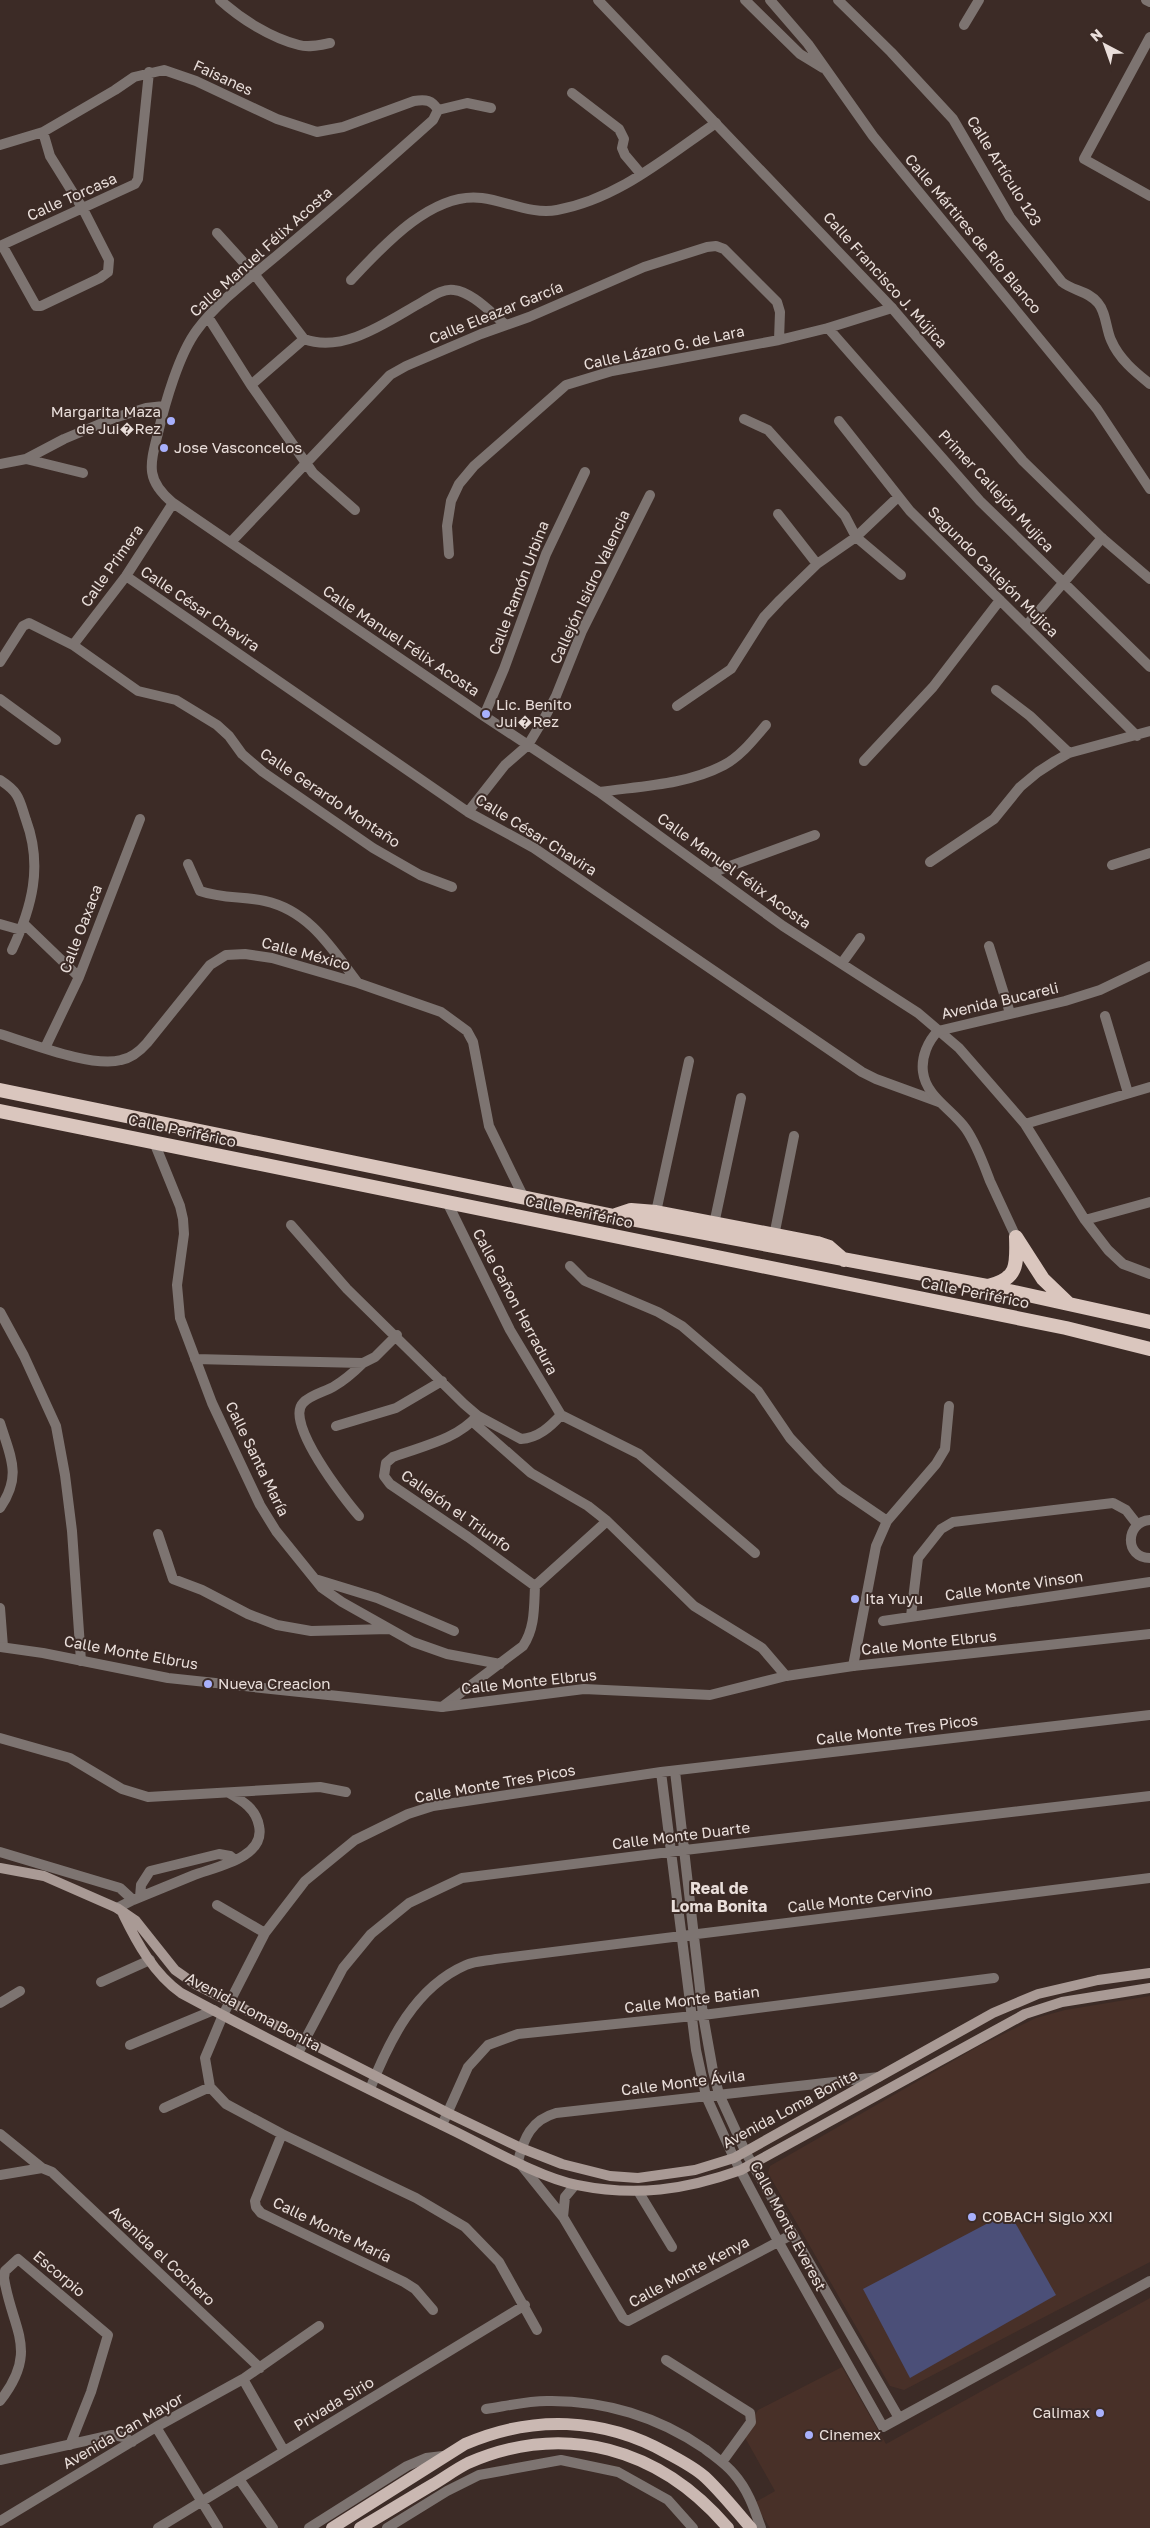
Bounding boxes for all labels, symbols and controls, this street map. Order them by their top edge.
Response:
north arrow [1080,20,1130,70]
text: N [1087,25,1106,45]
street label: Faisanes [191,56,256,99]
street label: Calle Artículo 123 [964,112,1046,229]
street label: Calle Mártires de Río Blanco [902,150,1046,317]
street label: Calle Torcasa [24,168,119,224]
street label: Calle Manuel Félix Acosta [185,183,335,320]
street label: Calle Francisco J. Mújica [820,208,952,351]
street label: Calle Eleazar García [426,277,565,347]
street label: Calle Lázaro G. de Lara [582,321,746,373]
place label: Margarita Maza de Jui�Rez [51,402,161,437]
marker: Margarita Maza de Jui�Rez [165,415,177,427]
street label: Primer Callejón Mujica [935,425,1058,555]
place label: Jose Vasconcelos [174,438,302,456]
marker: Jose Vasconcelos [158,442,170,454]
street label: Segundo Callejón Mujica [925,502,1063,640]
street label: Callejón Isidro Valencia [545,507,633,667]
street label: Calle Ramón Urbina [484,518,552,657]
street label: Calle Primera [76,521,146,610]
street label: Calle César Chavira [138,562,264,655]
street label: Calle Manuel Félix Acosta [320,581,483,699]
place label: Lic. Benito Jui�Rez [496,695,572,730]
marker: Lic. Benito Jui�Rez [480,708,492,720]
street label: Calle Gerardo Montaño [257,743,404,851]
street label: Calle César Chavira [473,790,601,879]
street label: Calle Manuel Félix Acosta [654,808,815,932]
street label: Calle Oaxaca [55,882,105,975]
street label: Calle México [260,933,353,974]
street label: Avenida Bucareli [939,978,1060,1022]
street label: Calle Periférico [127,1110,238,1150]
street label: Calle Periférico [524,1191,635,1231]
street label: Calle Cañon Herradura [470,1225,562,1378]
street label: Calle Periférico [920,1273,1031,1311]
street label: Calle Santa María [222,1398,294,1519]
street label: Callejón el Triunfo [398,1465,515,1555]
street label: Calle Monte Vinson [944,1566,1084,1604]
place label: Ita Yuyu [865,1589,923,1607]
marker: Ita Yuyu [849,1593,861,1605]
street label: Calle Monte Elbrus [860,1626,998,1658]
street label: Calle Monte Elbrus [63,1631,200,1673]
street label: Calle Monte Elbrus [460,1665,598,1697]
place label: Nueva Creacion [218,1674,331,1692]
marker: Nueva Creacion [202,1678,214,1690]
street label: Calle Monte Tres Picos [815,1710,979,1748]
street label: Calle Monte Tres Picos [413,1760,577,1806]
street label: Calle Monte Duarte [611,1818,751,1852]
district label: Real de Loma Bonita [671,1878,767,1916]
street label: Calle Monte Cervino [786,1880,933,1916]
street label: Avenida Loma Bonita [183,1968,324,2054]
street label: Calle Monte Batian [623,1982,761,2016]
street label: Calle Monte Ávila [620,2065,746,2099]
street label: Avenida Loma Bonita [719,2065,860,2151]
street label: Calle Monte Everest [747,2158,831,2293]
street label: Calle Monte María [270,2193,395,2266]
street label: Avenida el Cochero [106,2202,219,2309]
place label: COBACH Siglo XXI [982,2207,1113,2225]
marker: COBACH Siglo XXI [966,2211,978,2223]
street label: Calle Monte Kenya [625,2232,752,2311]
street label: Escorpio [30,2246,89,2300]
street label: Privada Sirio [290,2372,377,2434]
street label: Avenida Can Mayor [59,2388,186,2472]
place label: Calimax [1033,2403,1090,2421]
marker: Calimax [1094,2407,1106,2419]
place label: Cinemex [819,2425,881,2443]
marker: Cinemex [803,2429,815,2441]

